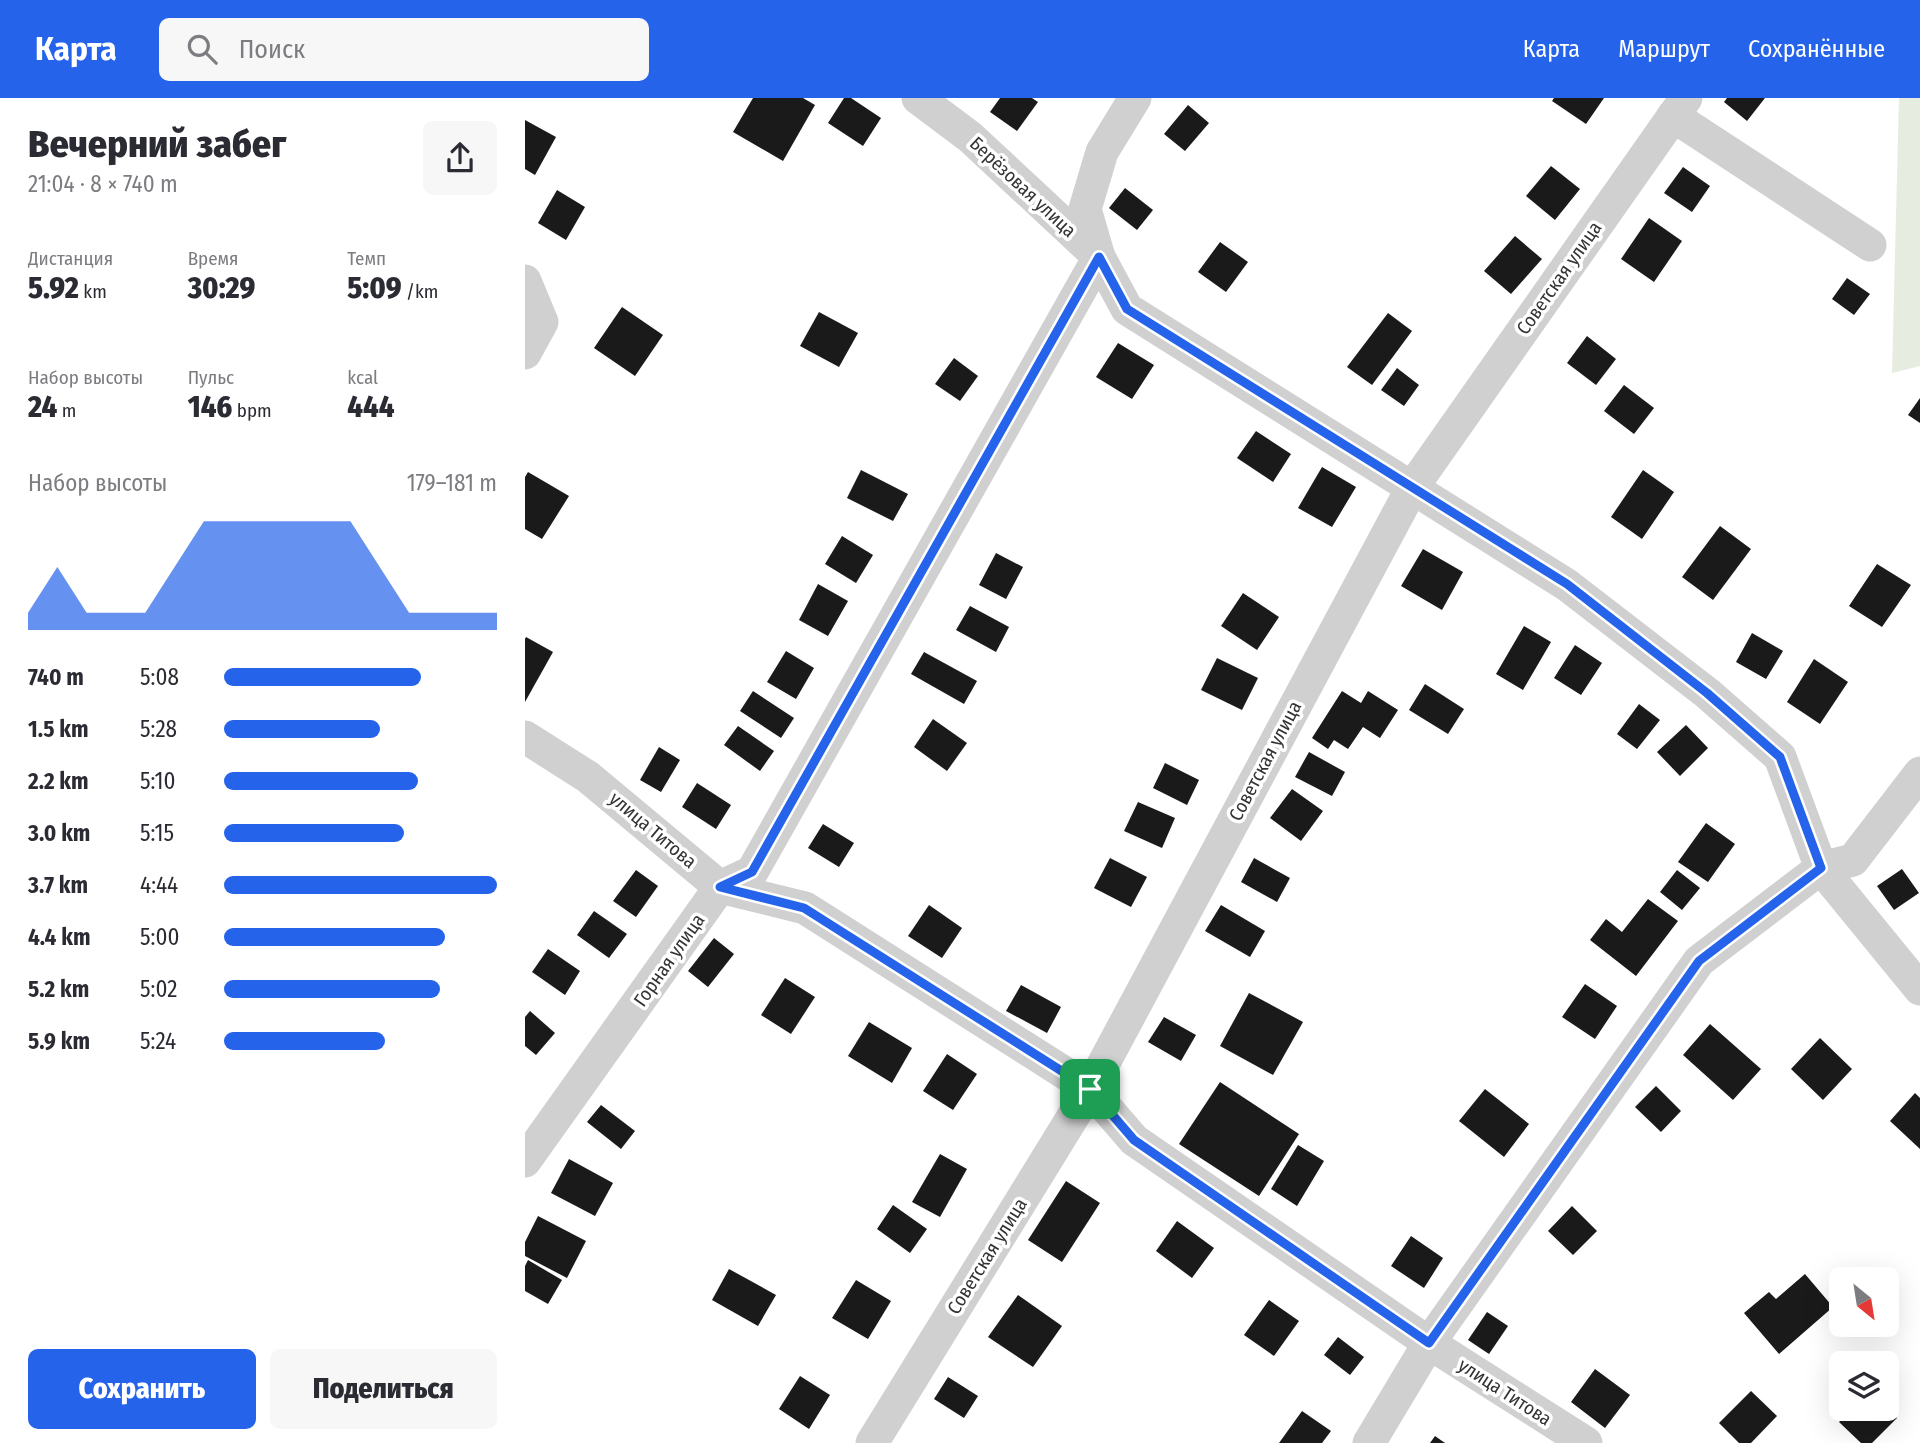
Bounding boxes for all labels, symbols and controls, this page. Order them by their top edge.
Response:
search box [159,18,649,81]
text: Карта [35,29,117,69]
icon: search [183,30,221,68]
text: Поиск [239,34,305,65]
text: Карта [1523,35,1580,63]
text: Маршрут [1618,35,1710,63]
text: Сохранённые [1748,35,1885,63]
text: Вечерний забег [28,121,286,167]
button: share [423,121,497,195]
street label: Берёзовая улица [965,132,1081,242]
text: 21:04 · 8 × 740 m [28,170,178,198]
street label: Советская улица [1512,217,1606,339]
text: Дистанция [28,247,113,270]
text: Время [188,247,239,270]
text: Темп [347,247,386,270]
text: 5.92 [28,270,79,306]
text: 30:29 [188,270,255,306]
text: 5:09 [347,270,402,306]
text: km [79,280,107,303]
text: /km [402,280,438,303]
text: Набор высоты [28,366,143,389]
text: Пульс [188,366,234,389]
text: kcal [347,366,378,389]
text: 24 [28,389,57,425]
text: 146 [188,389,232,425]
text: 444 [347,389,395,425]
text: m [57,399,76,422]
text: bpm [232,399,272,422]
text: Набор высоты [28,469,167,497]
text: 179–181 m [407,469,497,497]
text: 740 m [28,663,84,691]
text: 5:08 [140,663,179,691]
street label: Советская улица [1224,697,1306,825]
text: 1.5 km [28,715,89,743]
text: 5:28 [140,715,177,743]
text: 2.2 km [28,767,89,795]
text: 5:10 [140,767,175,795]
street label: улица Титова [605,787,701,873]
text: 3.0 km [28,819,90,847]
text: 5:15 [140,819,174,847]
text: 3.7 km [28,871,88,899]
text: 4:44 [140,871,178,899]
street label: Горная улица [629,909,709,1011]
text: 4.4 km [28,923,90,951]
text: 5:00 [140,923,179,951]
text: 5.2 km [28,975,89,1003]
text: 5:02 [140,975,177,1003]
text: 5.9 km [28,1027,90,1055]
text: 5:24 [140,1027,176,1055]
pin [1060,1059,1120,1119]
icon: arrive [1071,1070,1109,1108]
street label: Советская улица [942,1194,1032,1318]
north arrow [1829,1267,1899,1337]
map controls [1829,1267,1899,1421]
button: Сохранить [28,1349,256,1429]
button: Поделиться [270,1349,497,1429]
button: layers [1829,1351,1899,1421]
street label: улица Титова [1454,1353,1556,1431]

